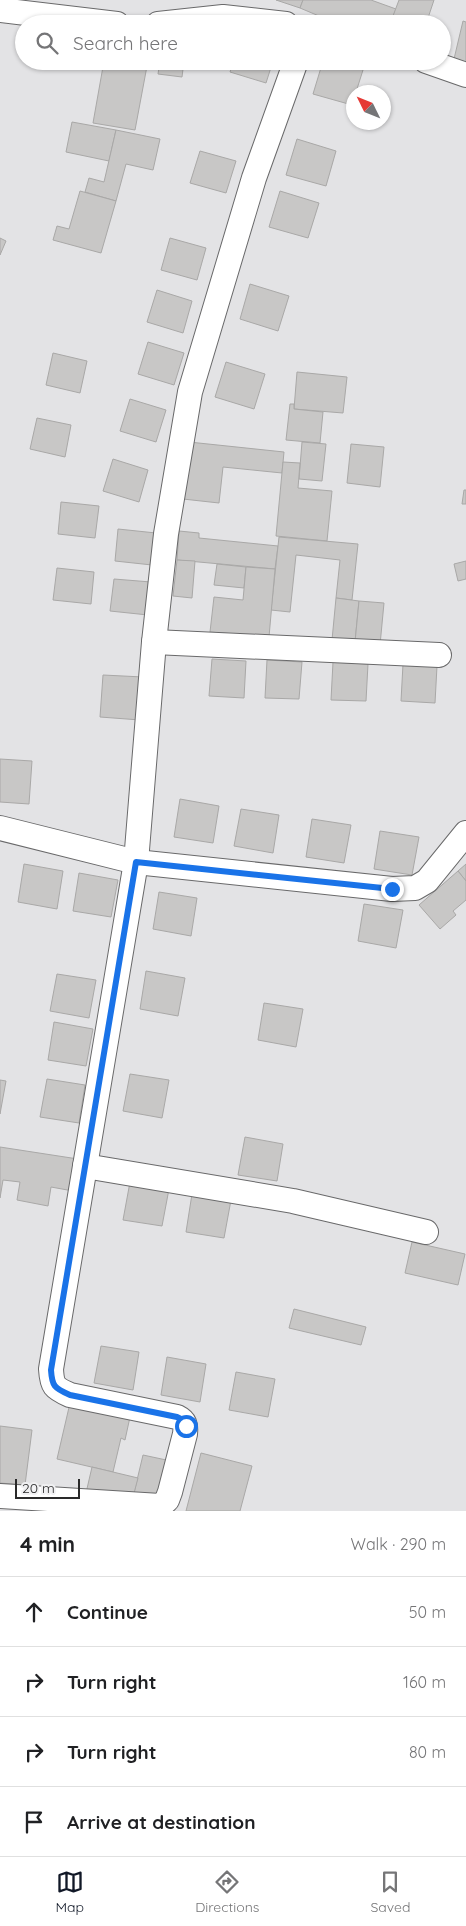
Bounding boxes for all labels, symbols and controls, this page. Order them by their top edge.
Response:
search box [15,15,451,70]
icon: search [33,29,61,57]
text: Search here [73,31,178,55]
north arrow [346,85,391,130]
route end [381,878,404,901]
route start [175,1415,198,1438]
scale bar [15,1476,80,1499]
text: 20 m [22,1479,55,1497]
text: 4 min [20,1531,75,1557]
text: Walk · 290 m [351,1534,446,1554]
icon: ahead [20,1598,48,1626]
text: Continue [67,1600,148,1624]
text: 50 m [409,1602,446,1622]
icon: right [20,1668,48,1696]
text: Turn right [67,1670,156,1694]
text: 160 m [403,1672,446,1692]
icon: right [20,1738,48,1766]
text: Turn right [67,1740,156,1764]
text: 80 m [409,1742,446,1762]
icon: arrive [20,1808,48,1836]
text: Arrive at destination [67,1810,256,1834]
tab: Map [56,1868,84,1916]
tab: Directions [195,1868,259,1916]
tab: Saved [370,1868,410,1916]

